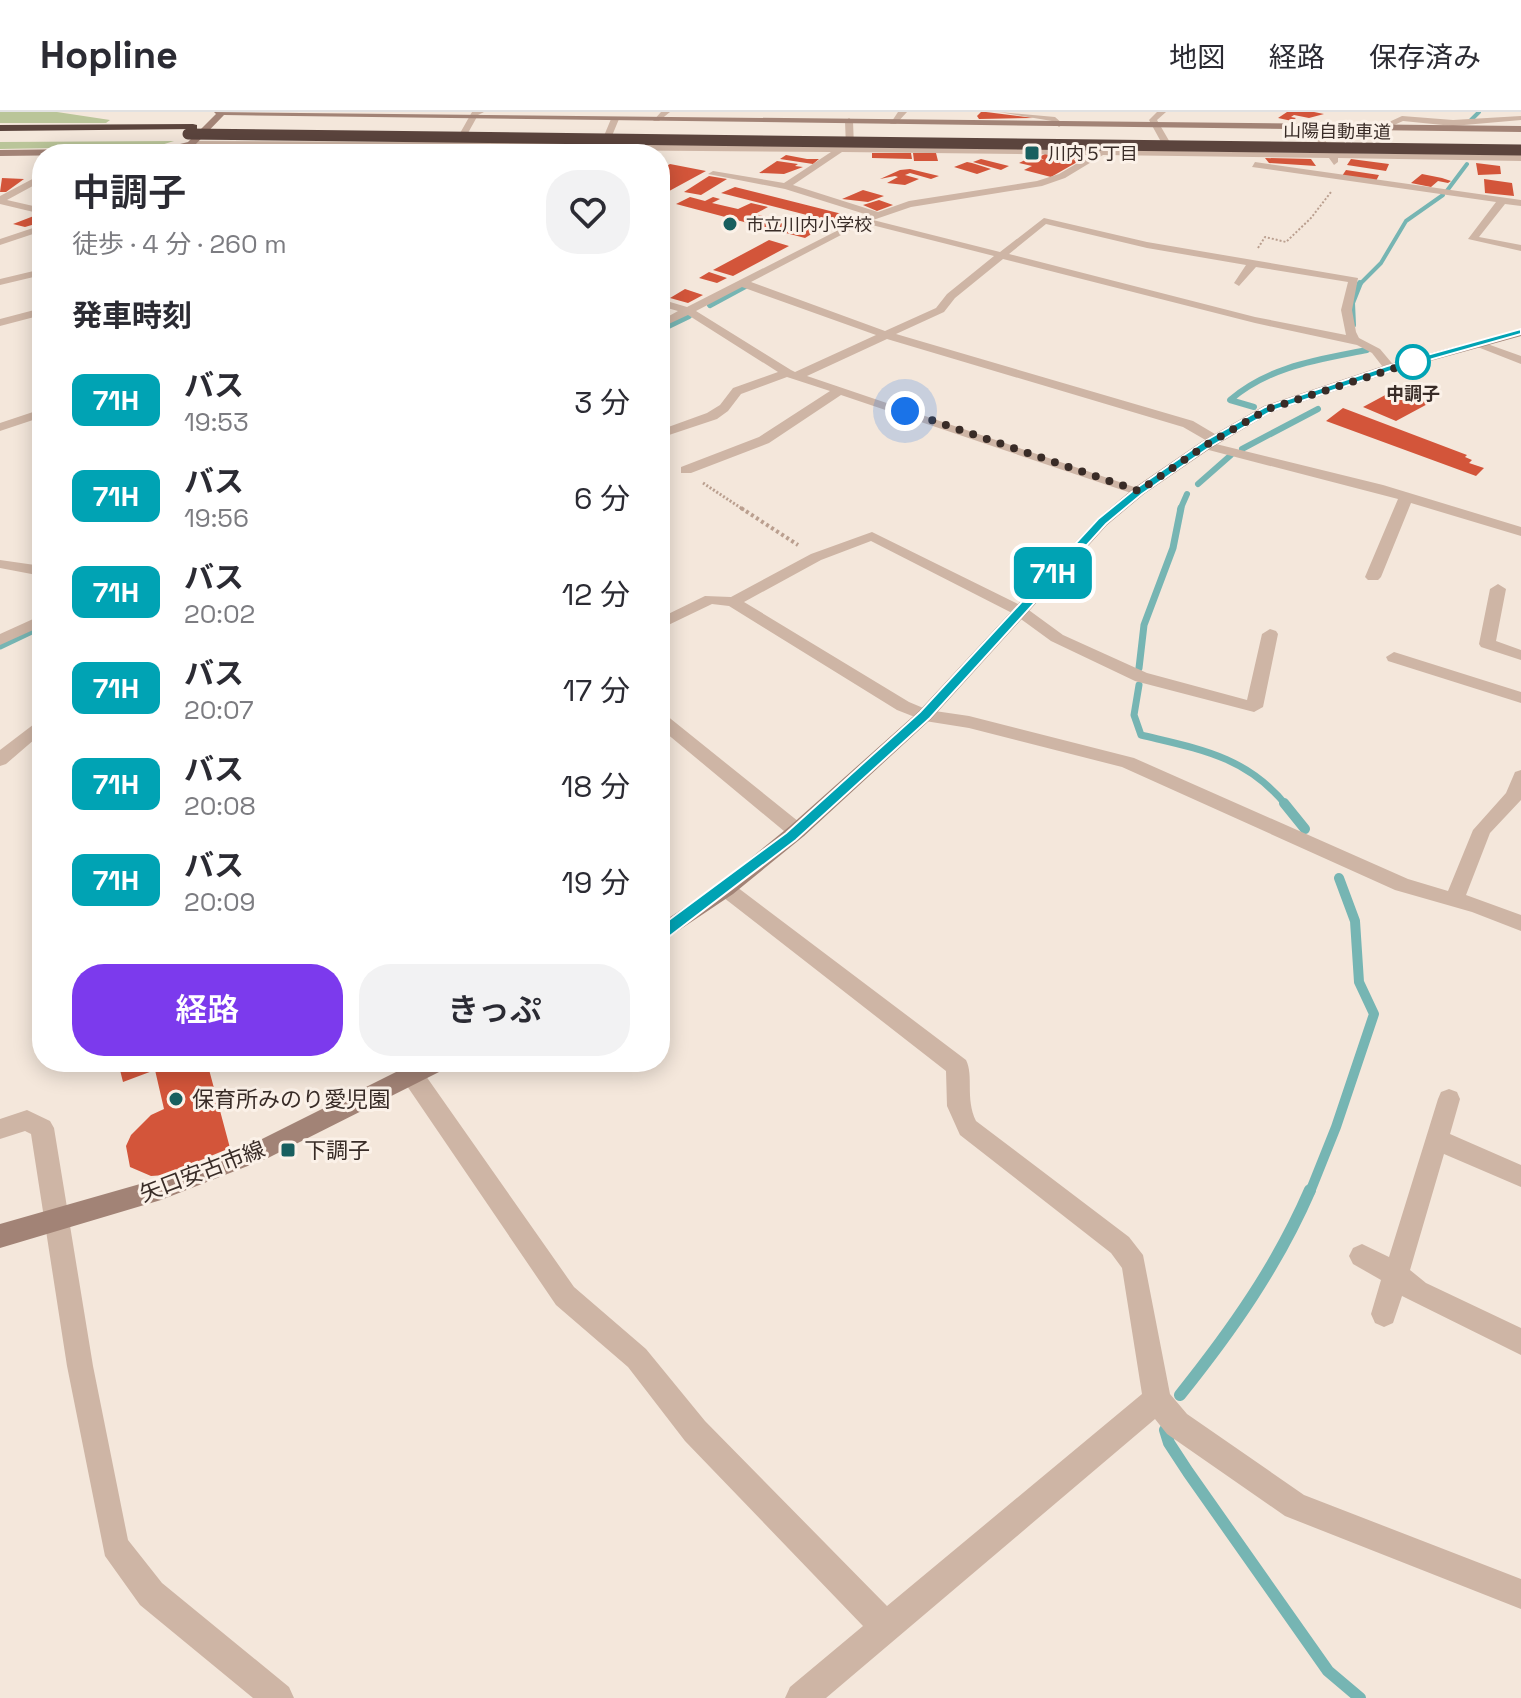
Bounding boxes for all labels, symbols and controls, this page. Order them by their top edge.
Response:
text: Hopline [40,31,178,79]
text: 地図 [1169,39,1225,75]
text: 経路 [1269,39,1325,75]
text: 保存済み [1369,39,1481,75]
street label: 山陽自動車道 [1283,119,1391,143]
place label: 川内５丁目 [1048,142,1138,165]
marker: 川内５丁目 [1023,144,1041,162]
text: 中調子 [72,169,186,217]
button: heart [546,170,630,254]
place label: 市立川内小学校 [746,213,872,236]
marker: 市立川内小学校 [721,215,739,233]
text: 徒歩 · 4 分 · 260 m [72,227,287,261]
text: 発車時刻 [72,296,192,335]
marker: 中調子 [1396,345,1430,379]
text: バス [184,366,244,405]
text: 71H [93,382,139,418]
place label: 中調子 [1386,382,1440,405]
text: 3 分 [574,383,630,422]
your location [885,391,925,431]
text: 19:53 [184,405,249,439]
text: バス [184,462,244,501]
text: 71H [93,478,139,514]
text: 6 分 [574,479,630,518]
text: 19:56 [184,501,249,535]
line badge: 71H [1007,547,1099,599]
text: 71H [1030,555,1076,591]
text: バス [184,558,244,597]
text: 71H [93,574,139,610]
text: 12 分 [562,575,630,614]
text: 20:02 [184,597,255,631]
text: バス [184,654,244,693]
text: 71H [93,670,139,706]
text: 17 分 [563,671,630,710]
text: 20:07 [184,693,254,727]
text: バス [184,750,244,789]
text: 71H [93,766,139,802]
text: 18 分 [561,767,630,806]
text: 20:08 [184,789,256,823]
text: バス [184,846,244,885]
text: 71H [93,862,139,898]
text: 19 分 [561,863,630,902]
text: 20:09 [184,885,256,919]
button: 経路 [72,964,343,1056]
button: きっぷ [359,964,630,1056]
place label: 保育所みのり愛児園 [192,1085,390,1113]
marker: 保育所みのり愛児園 [167,1090,185,1108]
street label: 矢口安古市線 [135,1134,269,1208]
place label: 下調子 [304,1136,370,1164]
marker: 下調子 [279,1141,297,1159]

